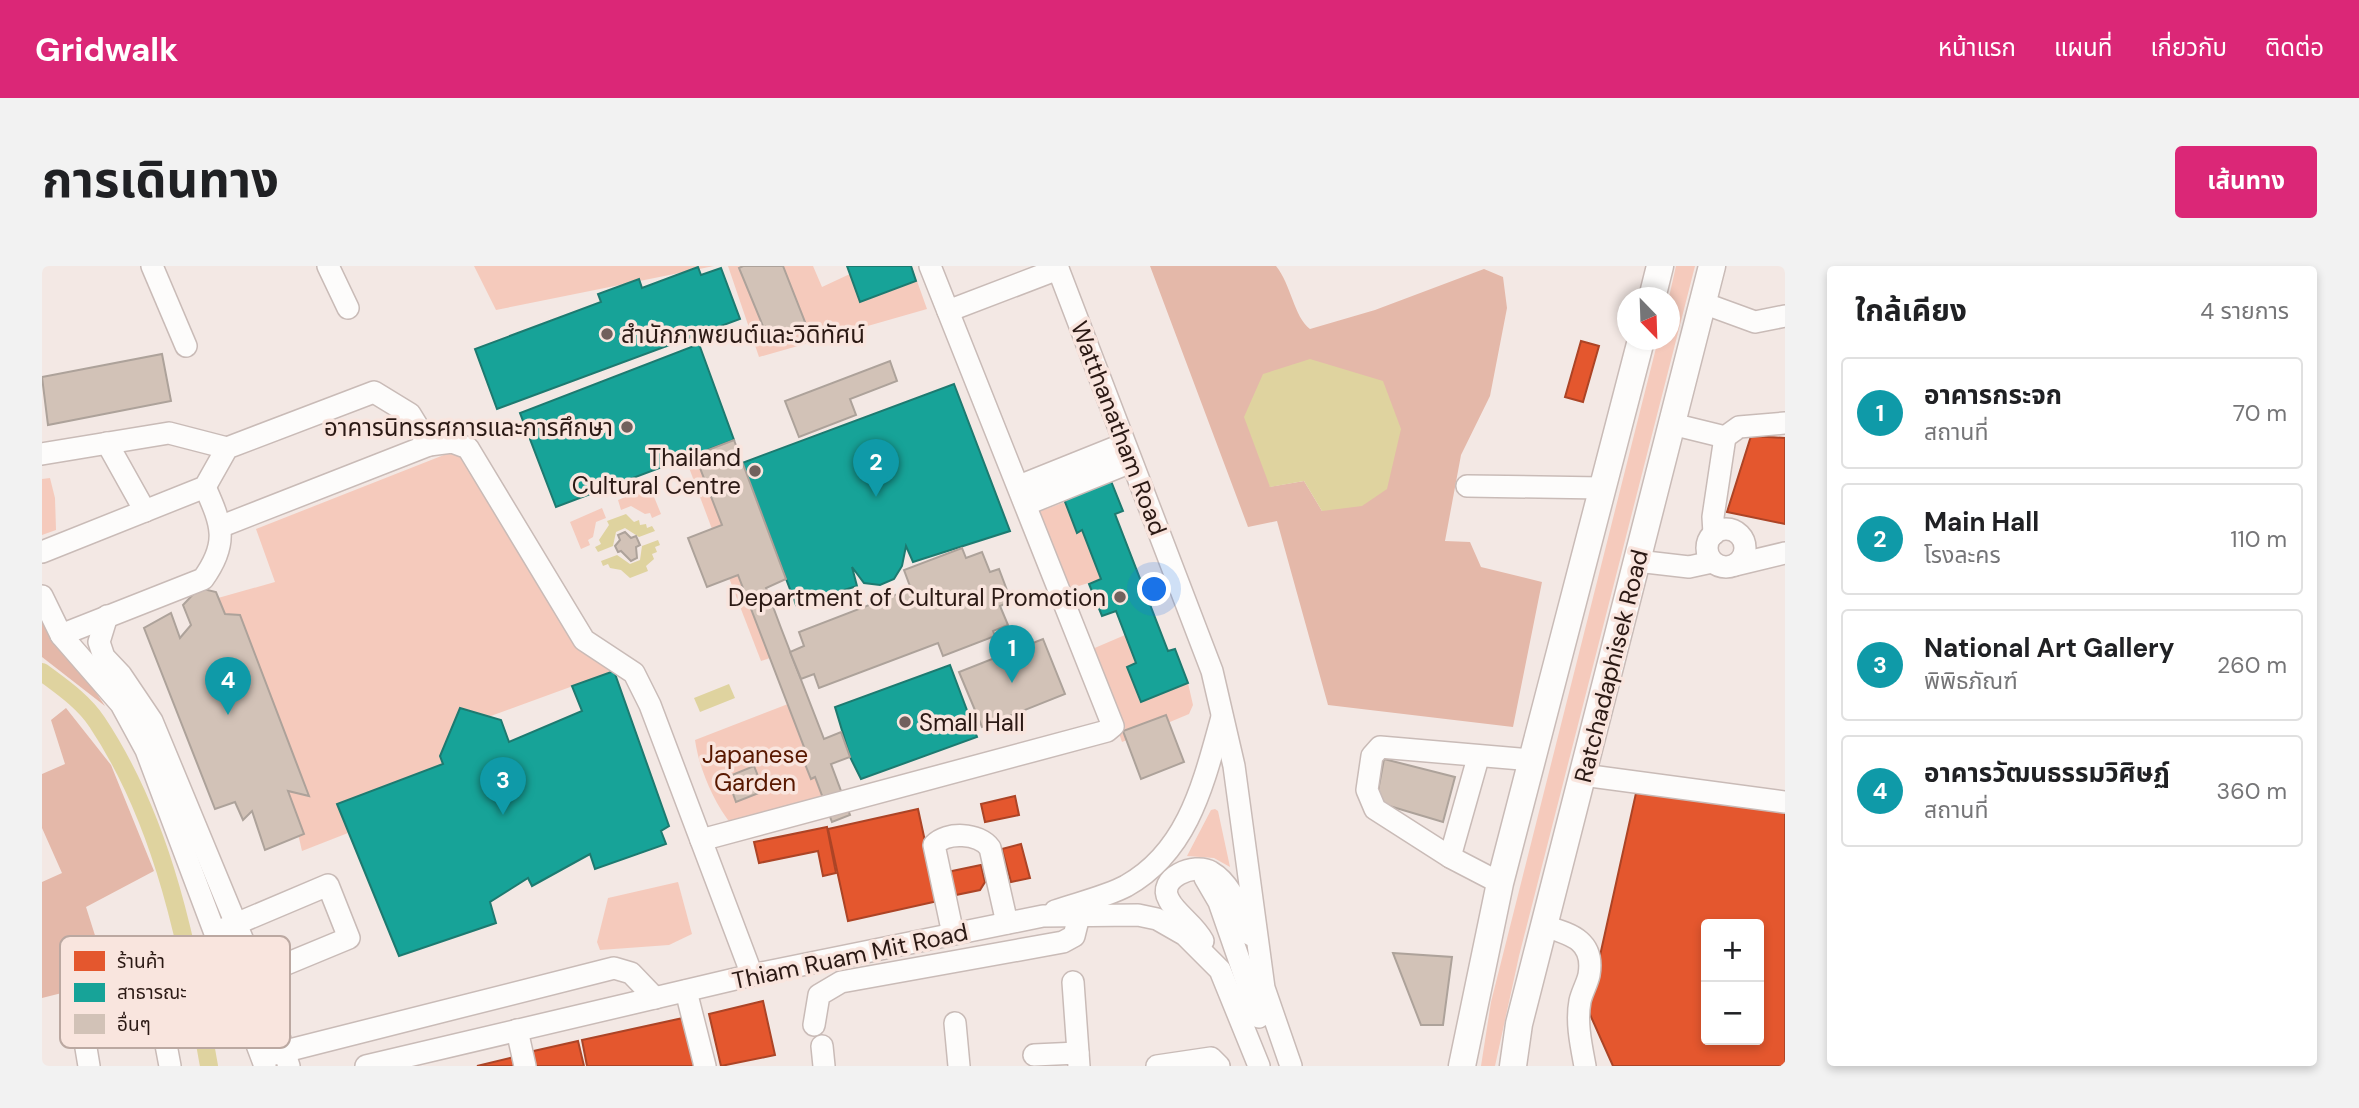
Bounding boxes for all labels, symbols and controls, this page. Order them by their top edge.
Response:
text: Gridwalk [35,28,178,71]
text: หน้าแรก [1938,32,2016,63]
text: แผนที่ [2054,32,2112,63]
text: เกี่ยวกับ [2150,32,2227,63]
text: ติดต่อ [2265,32,2324,63]
button: เส้นทาง [2175,146,2317,218]
text: การเดินทาง [42,148,279,212]
north arrow [1617,287,1680,350]
text: ใกล้เคียง [1855,291,1967,330]
text: 4 รายการ [2200,296,2289,326]
street label: Watthanatham Road [1064,317,1174,539]
place label: สำนักภาพยนต์และวิดิทัศน์ [621,319,865,350]
marker: สำนักภาพยนต์และวิดิทัศน์ [599,326,615,342]
text: อาคารกระจก [1924,378,2062,412]
text: 1 [1876,398,1884,428]
text: 70 m [2233,398,2287,428]
place label: อาคารนิทรรศการและการศึกษา [324,412,613,443]
text: สถานที่ [1924,417,1988,447]
marker: อาคารนิทรรศการและการศึกษา [619,419,635,435]
pin: 2 [853,439,899,497]
place label: Thailand Cultural Centre [572,442,741,501]
marker: Thailand Cultural Centre [747,463,763,479]
text: Main Hall [1924,505,2039,539]
text: 2 [1873,524,1887,554]
text: 110 m [2230,524,2287,554]
text: โรงละคร [1924,540,2001,570]
street label: Ratchadaphisek Road [1567,546,1655,786]
your location [1137,572,1171,606]
place label: Department of Cultural Promotion [728,582,1106,613]
marker: Department of Cultural Promotion [1112,589,1128,605]
pin: 1 [989,625,1035,683]
text: National Art Gallery [1924,631,2174,665]
text: 3 [1873,650,1887,680]
text: 260 m [2217,650,2287,680]
pin: 4 [205,657,251,715]
text: พิพิธภัณฑ์ [1924,666,2018,696]
place label: Small Hall [919,707,1025,738]
marker: Small Hall [897,714,913,730]
park label: Japanese Garden [702,739,808,798]
text: อาคารวัฒนธรรมวิศิษฏ์ [1924,756,2170,790]
pin: 3 [480,757,526,815]
text: 4 [1873,776,1887,806]
text: 360 m [2217,776,2287,806]
text: สถานที่ [1924,795,1988,825]
street label: Thiam Ruam Mit Road [729,916,971,996]
map controls [1701,919,1764,1045]
button: + [1701,919,1764,982]
legend [60,936,290,1048]
text: ร้านค้า [117,949,165,974]
text: สาธารณะ [117,980,187,1005]
button: − [1701,982,1764,1045]
text: อื่นๆ [117,1011,151,1037]

